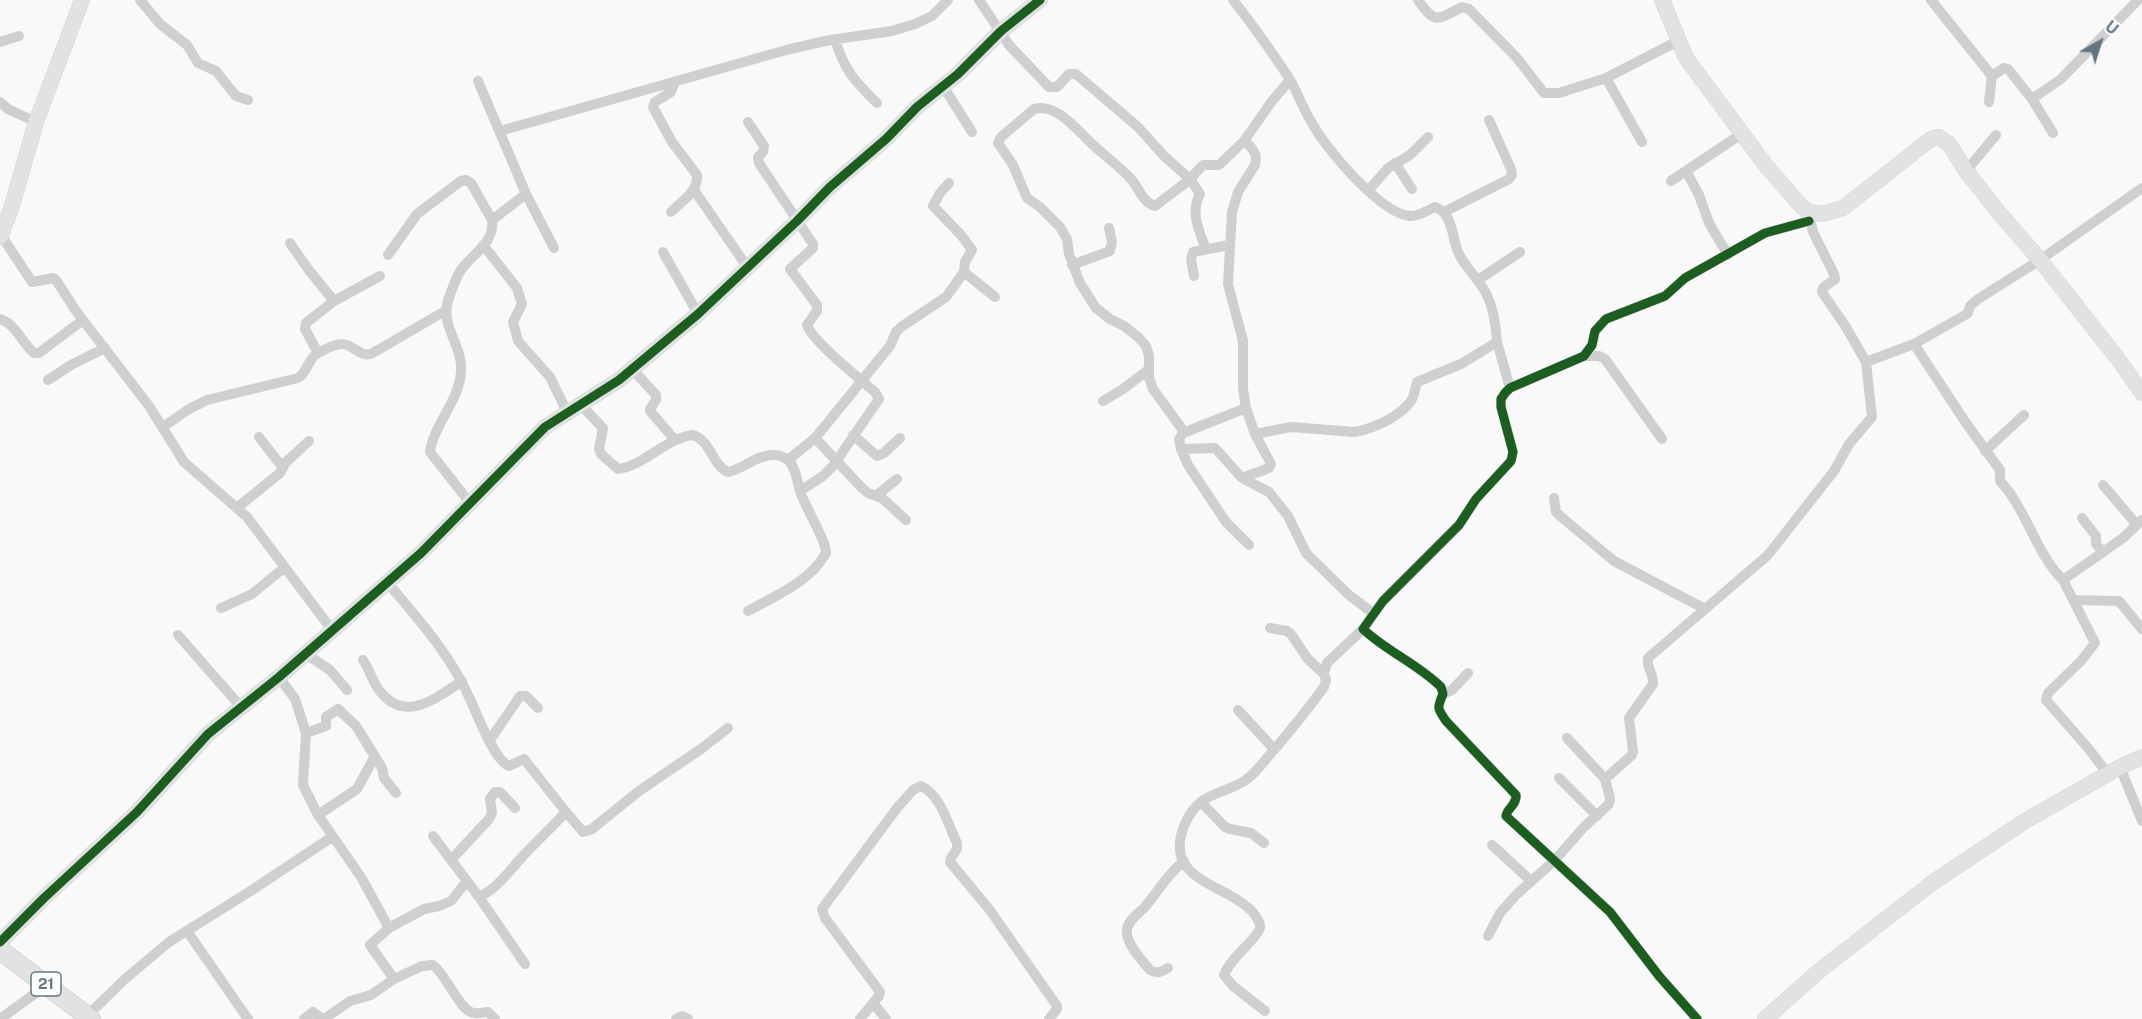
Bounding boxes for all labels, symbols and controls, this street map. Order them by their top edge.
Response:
north arrow [2070,12,2130,72]
text: U [2101,17,2122,39]
road number: 21 [31,972,61,996]

